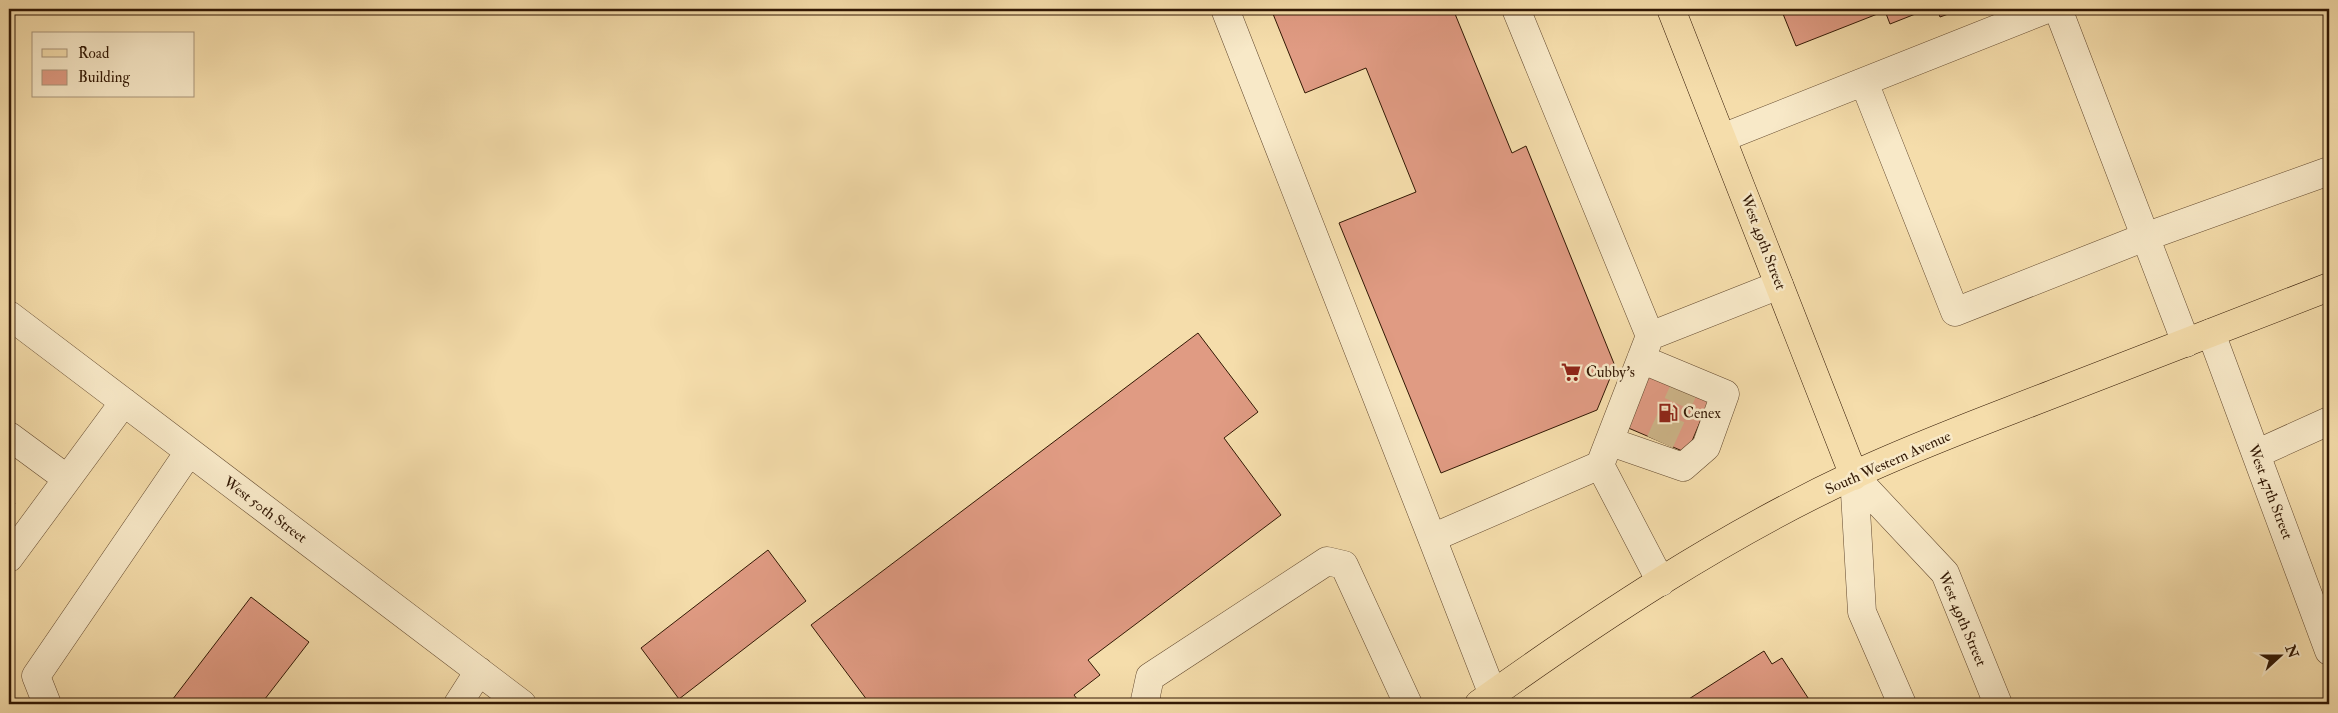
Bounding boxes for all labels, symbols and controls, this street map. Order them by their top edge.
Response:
legend [32,32,195,98]
text: Road [78,44,110,63]
text: Building [78,68,130,87]
street label: West 49th Street [1736,190,1790,293]
supermarket icon: Cubby's [1560,361,1582,383]
place label: Cubby's [1586,363,1635,382]
fuel station icon: Cenex [1657,402,1679,424]
place label: Cenex [1683,404,1721,423]
street label: South Western Avenue [1822,427,1954,499]
street label: West 47th Street [2243,441,2297,542]
street label: West 50th Street [219,472,311,548]
street label: West 49th Street [1933,568,1991,669]
north arrow [2256,630,2306,680]
text: N [2281,642,2302,661]

